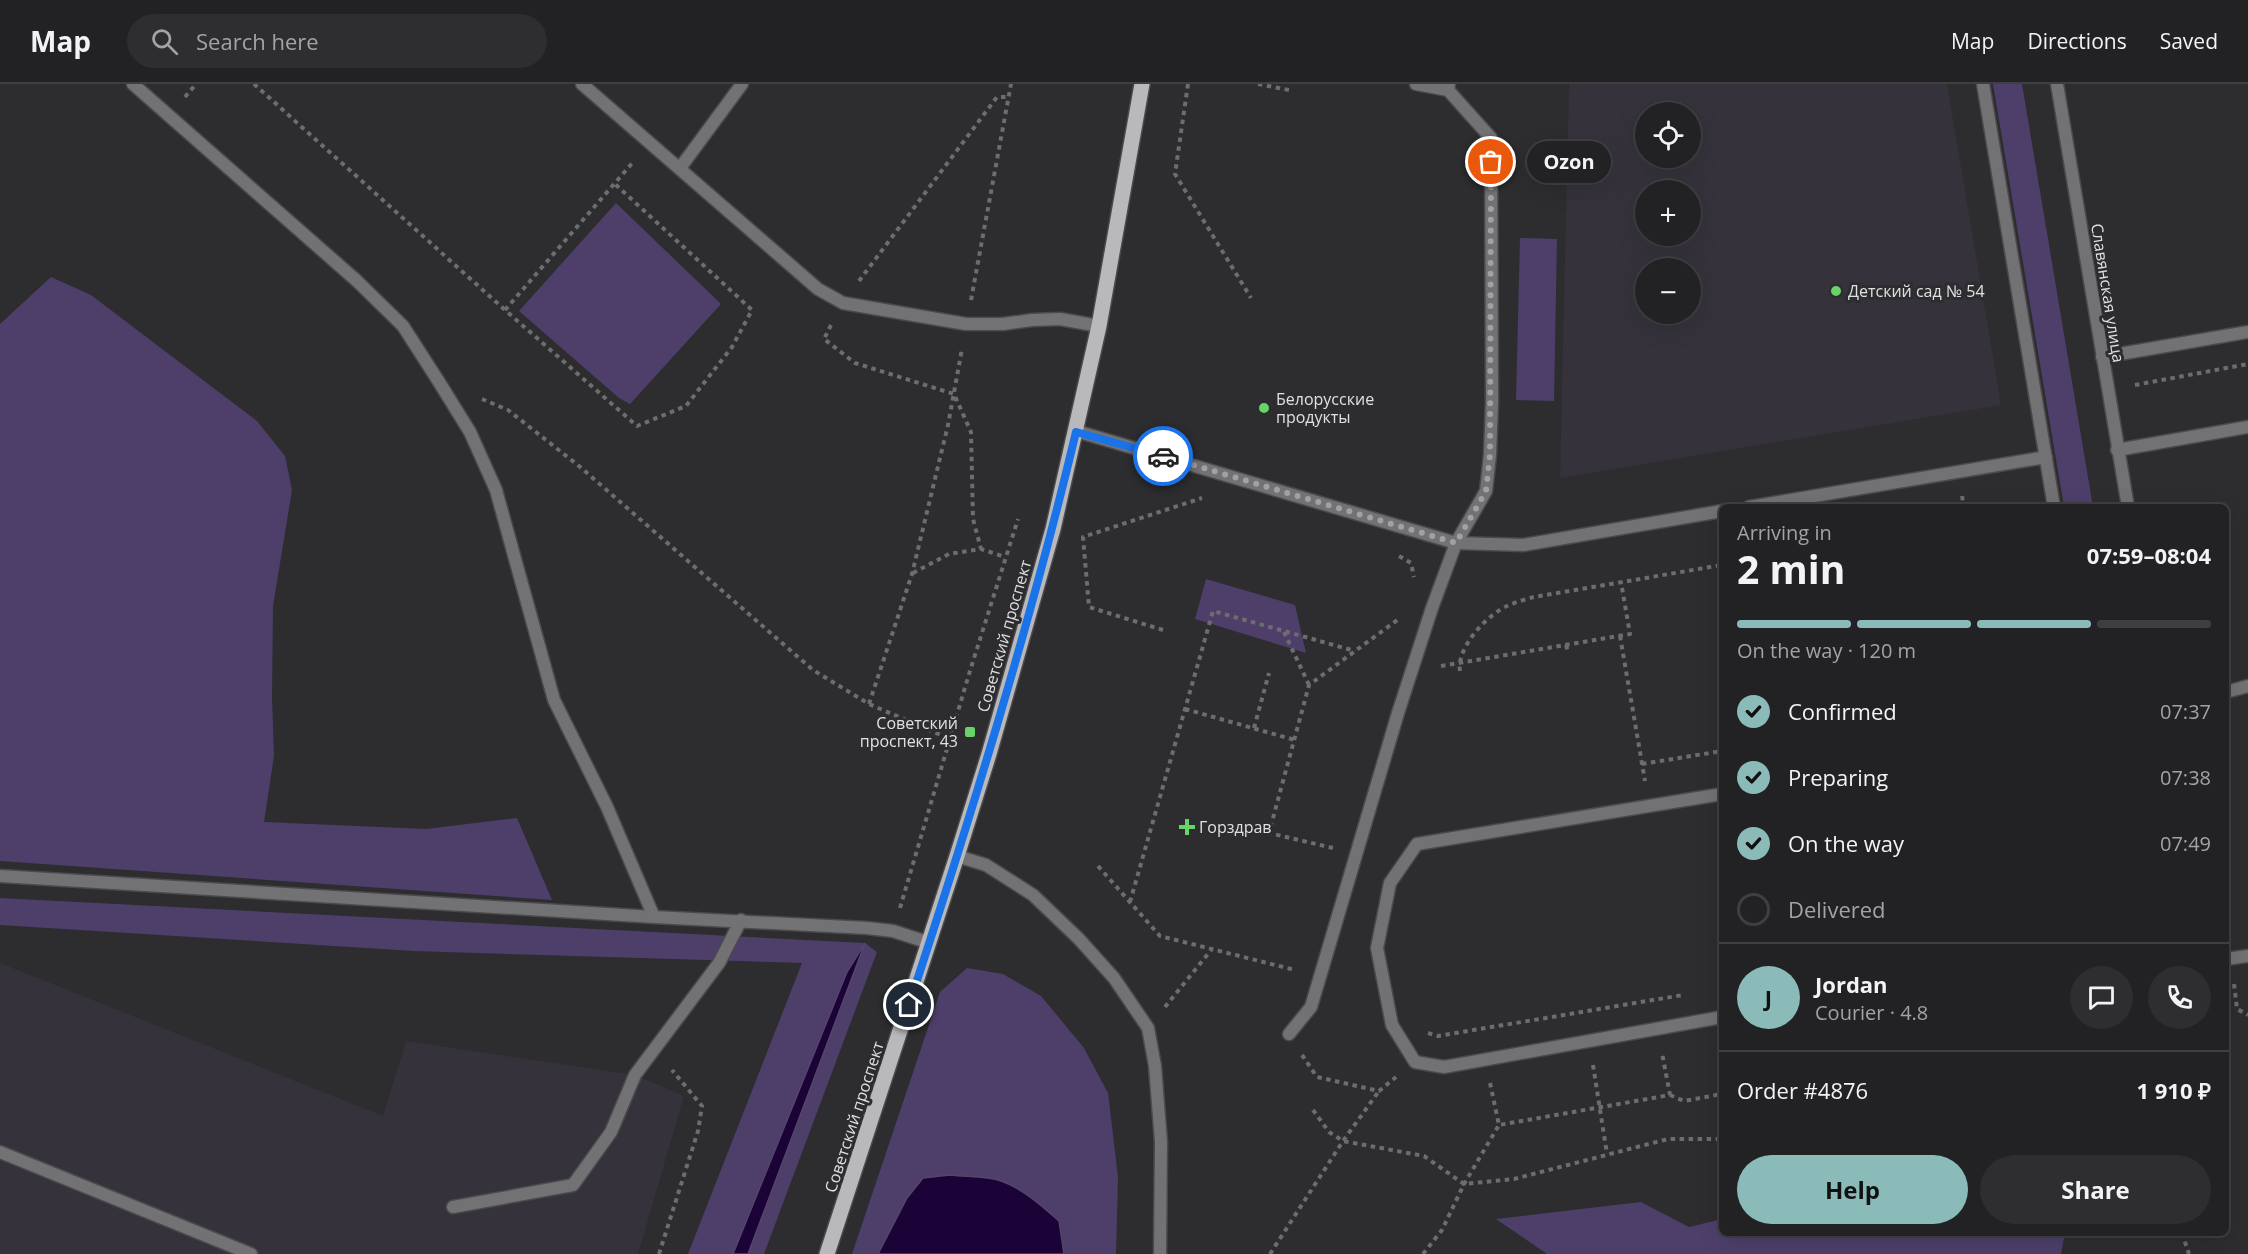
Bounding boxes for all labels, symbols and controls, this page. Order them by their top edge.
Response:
search box [127,14,547,68]
text: Map [30,22,91,60]
icon: search [148,25,181,58]
text: Search here [196,26,319,56]
text: Map [1951,27,1994,55]
text: Directions [2027,27,2127,55]
text: Saved [2160,27,2218,55]
map controls [1635,102,1701,324]
button: locate [1635,102,1701,168]
pin [1465,136,1516,187]
callout: Ozon [1527,141,1611,183]
icon: bag [1474,145,1507,178]
text: Ozon [1543,148,1595,175]
button: + [1635,180,1701,246]
street label: Славянская улица [2086,222,2130,364]
button: − [1635,258,1701,324]
place label: Детский сад № 54 [1848,280,1985,302]
marker: Детский сад № 54 [1829,284,1843,298]
place label: Белорусские продукты [1276,388,1374,428]
marker: Белорусские продукты [1257,401,1271,415]
courier [1133,426,1193,486]
icon: car [1147,440,1180,473]
text: Arriving in [1737,519,1832,546]
text: 07:59–08:04 [2087,540,2211,570]
text: 2 min [1737,542,1845,595]
street label: Советский проспект [972,557,1036,715]
text: On the way · 120 m [1737,637,1916,664]
icon: check [1737,695,1770,728]
text: Confirmed [1788,696,1897,726]
text: 07:37 [2160,698,2211,725]
place label: Советский проспект, 43 [860,712,958,752]
marker: Советский проспект, 43 [963,725,977,739]
icon: check [1737,761,1770,794]
text: Preparing [1788,762,1888,792]
text: 07:38 [2160,764,2211,791]
place label: Горздрав [1199,816,1272,838]
marker: Горздрав [1180,820,1194,834]
icon: check [1737,827,1770,860]
text: On the way [1788,828,1904,858]
text: 07:49 [2160,830,2211,857]
text: Delivered [1788,894,1886,924]
button: chat [2070,966,2133,1029]
button: phone [2148,966,2211,1029]
text: Jordan [1815,969,1888,999]
pin [883,979,934,1030]
text: J [1765,982,1772,1012]
icon: home [892,988,925,1021]
text: Courier · 4.8 [1815,999,1928,1026]
street label: Советский проспект [819,1038,889,1195]
text: Order #4876 [1737,1075,1868,1105]
text: 1 910 ₽ [2136,1075,2211,1105]
button: Help [1737,1155,1968,1224]
button: Share [1980,1155,2211,1224]

